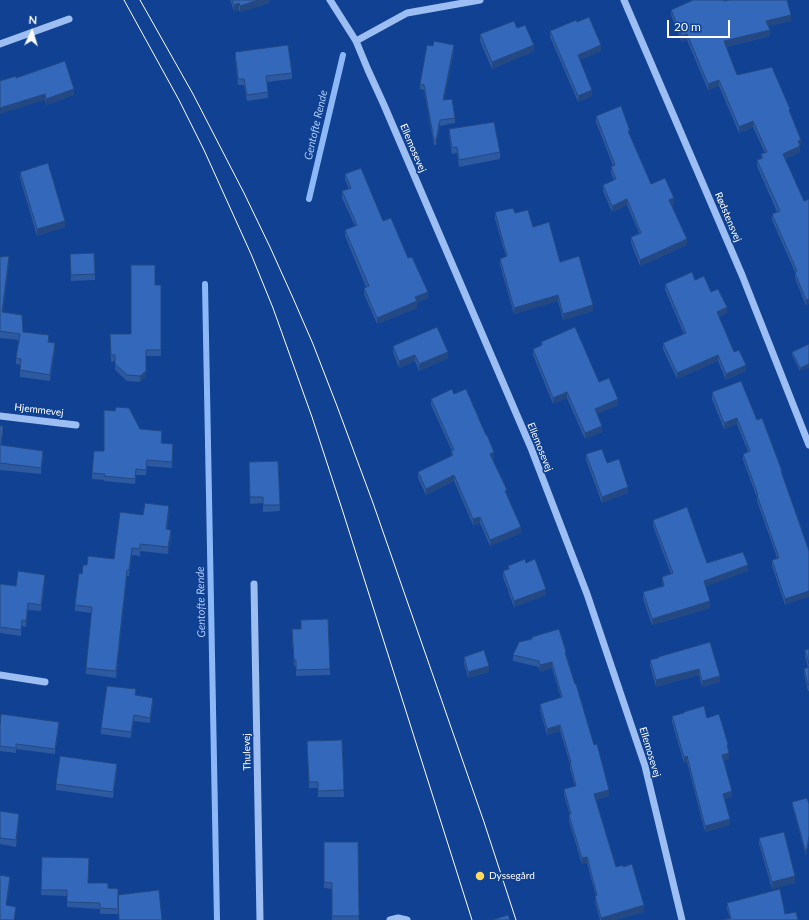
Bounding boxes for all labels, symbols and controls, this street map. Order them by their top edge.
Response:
north arrow [12,12,52,52]
scale bar [669,12,732,38]
text: N [28,13,38,26]
text: 20 m [674,19,701,34]
water label: Gentofte Rende [302,89,330,161]
street label: Ellemosevej [397,122,429,174]
street label: Rødstensvej [712,190,744,244]
street label: Hjemmevej [14,401,64,419]
street label: Ellemosevej [525,421,555,473]
water label: Gentofte Rende [194,566,208,638]
street label: Ellemosevej [637,725,663,779]
street label: Thulevej [241,733,253,771]
marker: Dyssegård [474,870,486,882]
place label: Dyssegård [489,870,535,882]

